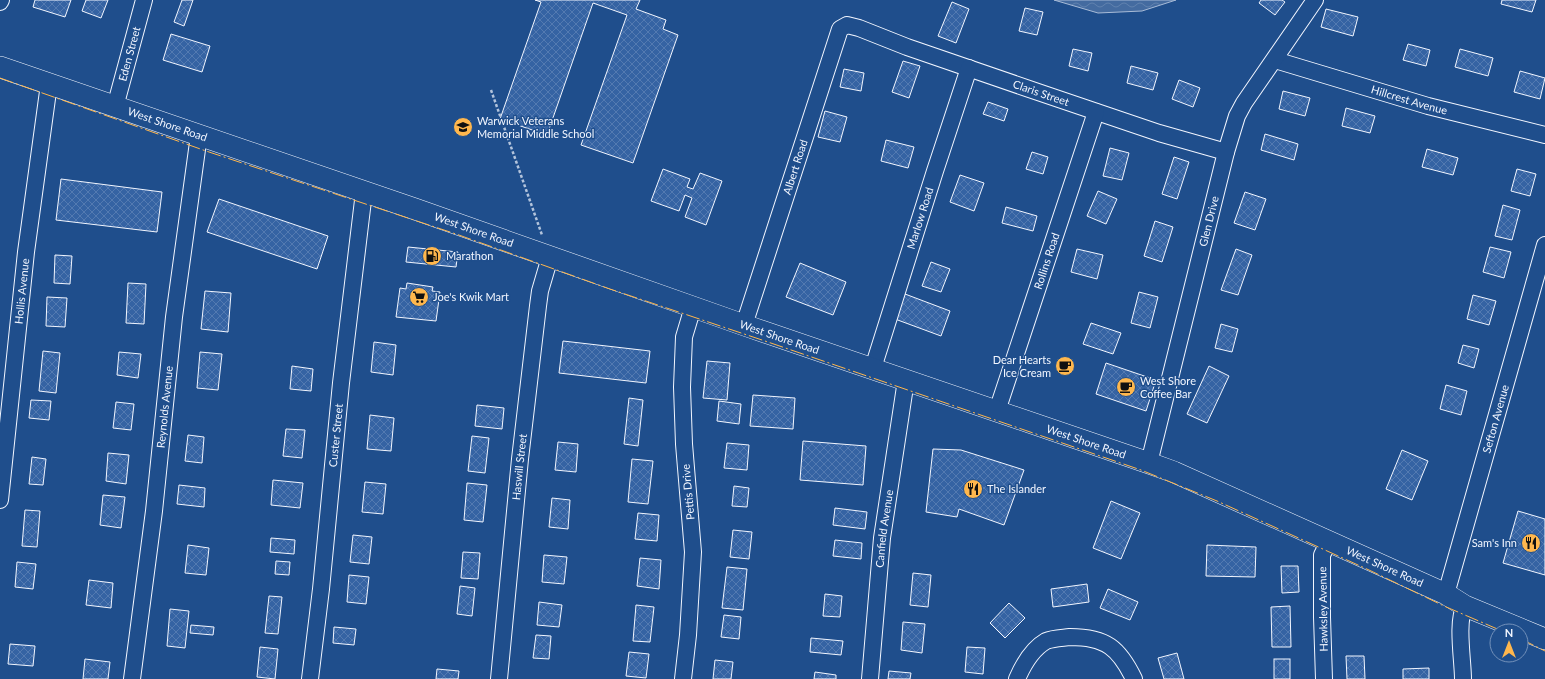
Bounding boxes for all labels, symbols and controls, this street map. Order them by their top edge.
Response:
street label: Eden Street [115,25,143,83]
street label: Claris Street [1011,77,1071,108]
street label: Hillcrest Avenue [1370,82,1449,117]
street label: West Shore Road [126,104,209,143]
place label: Warwick Veterans Memorial Middle School [477,114,594,140]
school or university icon: Warwick Veterans Memorial Middle School [452,116,474,138]
street label: Albert Road [780,138,810,196]
street label: Marlow Road [904,186,935,251]
street label: Glen Drive [1196,194,1221,248]
street label: West Shore Road [433,209,515,249]
street label: Rollins Road [1031,231,1062,291]
fuel station icon: Marathon [421,245,443,267]
place label: Marathon [446,249,493,262]
street label: Hollis Avenue [11,257,31,325]
supermarket icon: Joe's Kwik Mart [408,286,430,308]
place label: Joe's Kwik Mart [433,290,509,303]
street label: West Shore Road [738,317,821,356]
place label: Dear Hearts Ice Cream [993,353,1051,379]
cafe icon: Dear Hearts Ice Cream [1054,355,1076,377]
street label: Reynolds Avenue [154,365,175,449]
place label: West Shore Coffee Bar [1140,374,1196,400]
cafe icon: West Shore Coffee Bar [1115,376,1137,398]
street label: Sefton Avenue [1479,383,1511,454]
street label: Custer Street [326,403,345,468]
street label: West Shore Road [1045,422,1128,461]
street label: Haswill Street [509,433,529,501]
street label: Pettis Drive [679,463,696,521]
restaurant icon: The Islander [962,478,984,500]
place label: The Islander [987,482,1046,495]
street label: Canfield Avenue [872,488,895,568]
restaurant icon: Sam's Inn [1520,532,1542,554]
place label: Sam's Inn [1472,536,1517,549]
street label: West Shore Road [1344,543,1426,589]
street label: Hawksley Avenue [1315,566,1330,652]
north arrow [1489,623,1529,663]
text: N [1505,626,1513,639]

